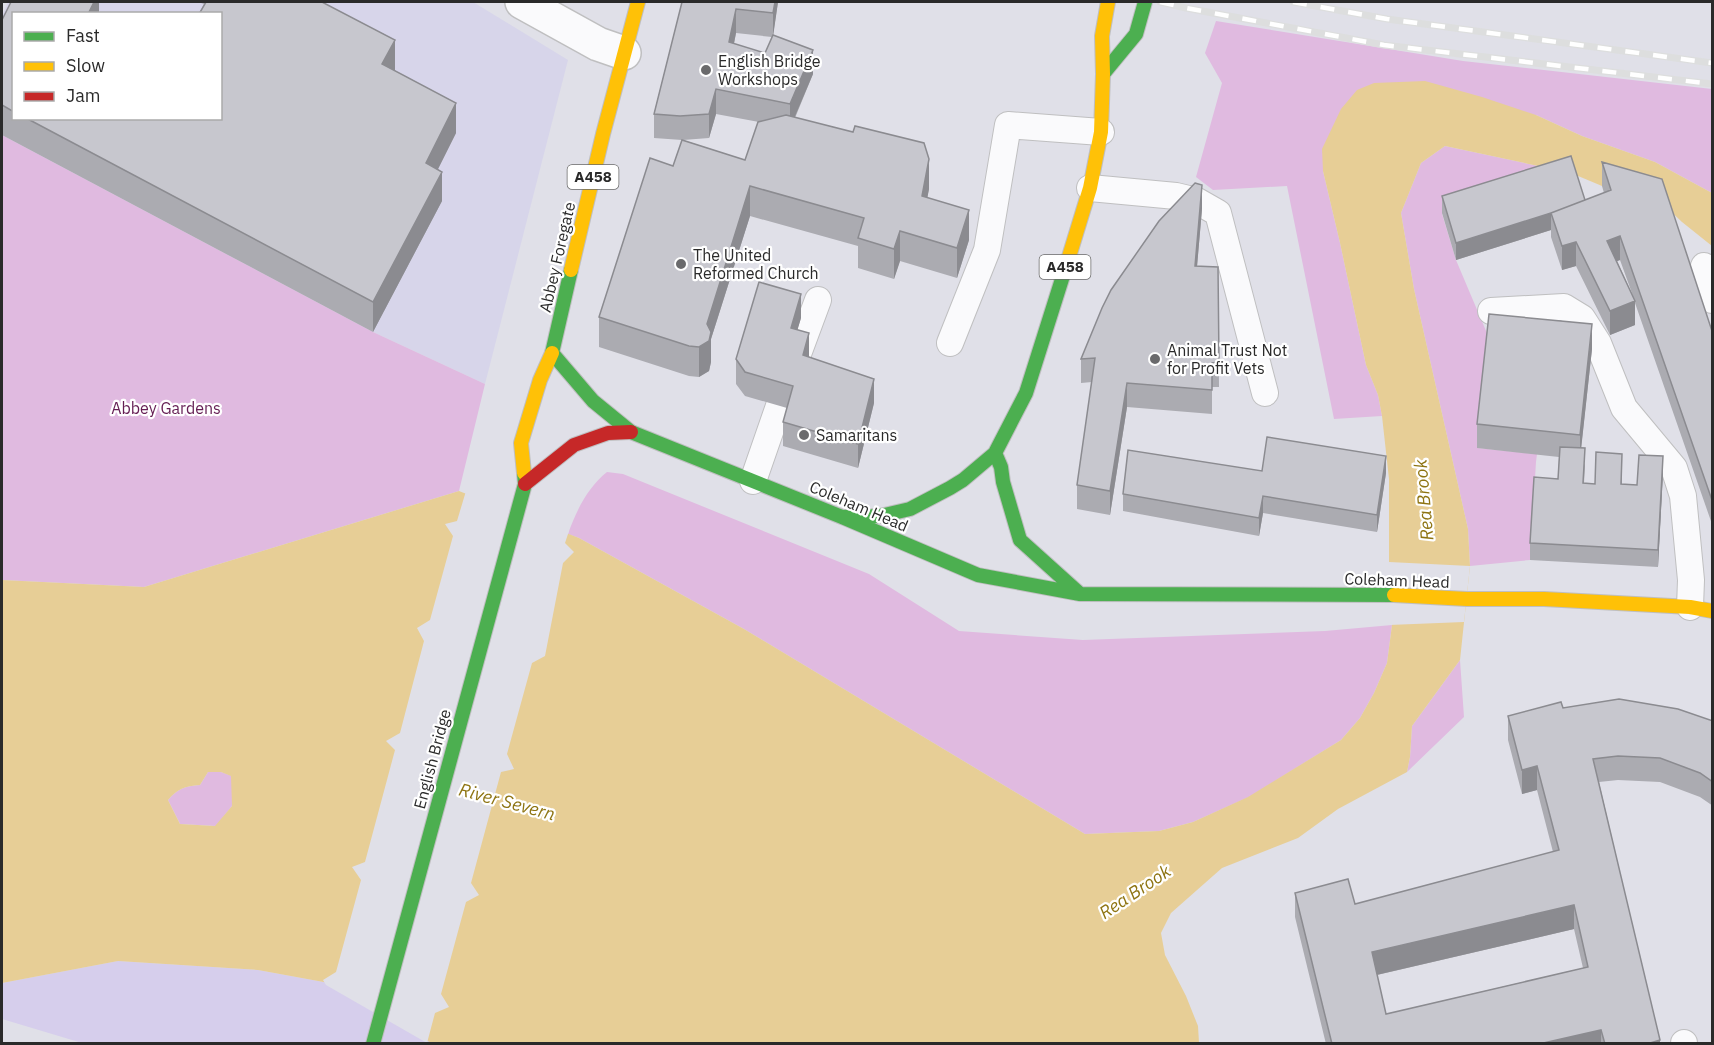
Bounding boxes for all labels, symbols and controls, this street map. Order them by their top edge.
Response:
legend [12,12,222,120]
text: Fast [66,24,100,47]
place label: English Bridge Workshops [718,51,821,89]
text: Slow [66,54,105,77]
marker: English Bridge Workshops [699,63,713,77]
text: Jam [66,84,101,107]
road number: A458 [568,165,618,189]
street label: Abbey Foregate [535,200,579,314]
place label: The United Reformed Church [693,245,819,283]
road number: A458 [1040,255,1090,279]
marker: The United Reformed Church [674,257,688,271]
place label: Animal Trust Not for Profit Vets [1167,340,1287,378]
marker: Animal Trust Not for Profit Vets [1148,352,1162,366]
park label: Abbey Gardens [111,398,221,418]
place label: Samaritans [816,425,897,445]
marker: Samaritans [797,428,811,442]
water label: Rea Brook [1408,458,1439,542]
street label: Coleham Head [807,476,911,536]
street label: Coleham Head [1344,568,1450,592]
street label: English Bridge [409,707,455,811]
water label: River Severn [457,778,558,825]
water label: Rea Brook [1094,859,1175,924]

